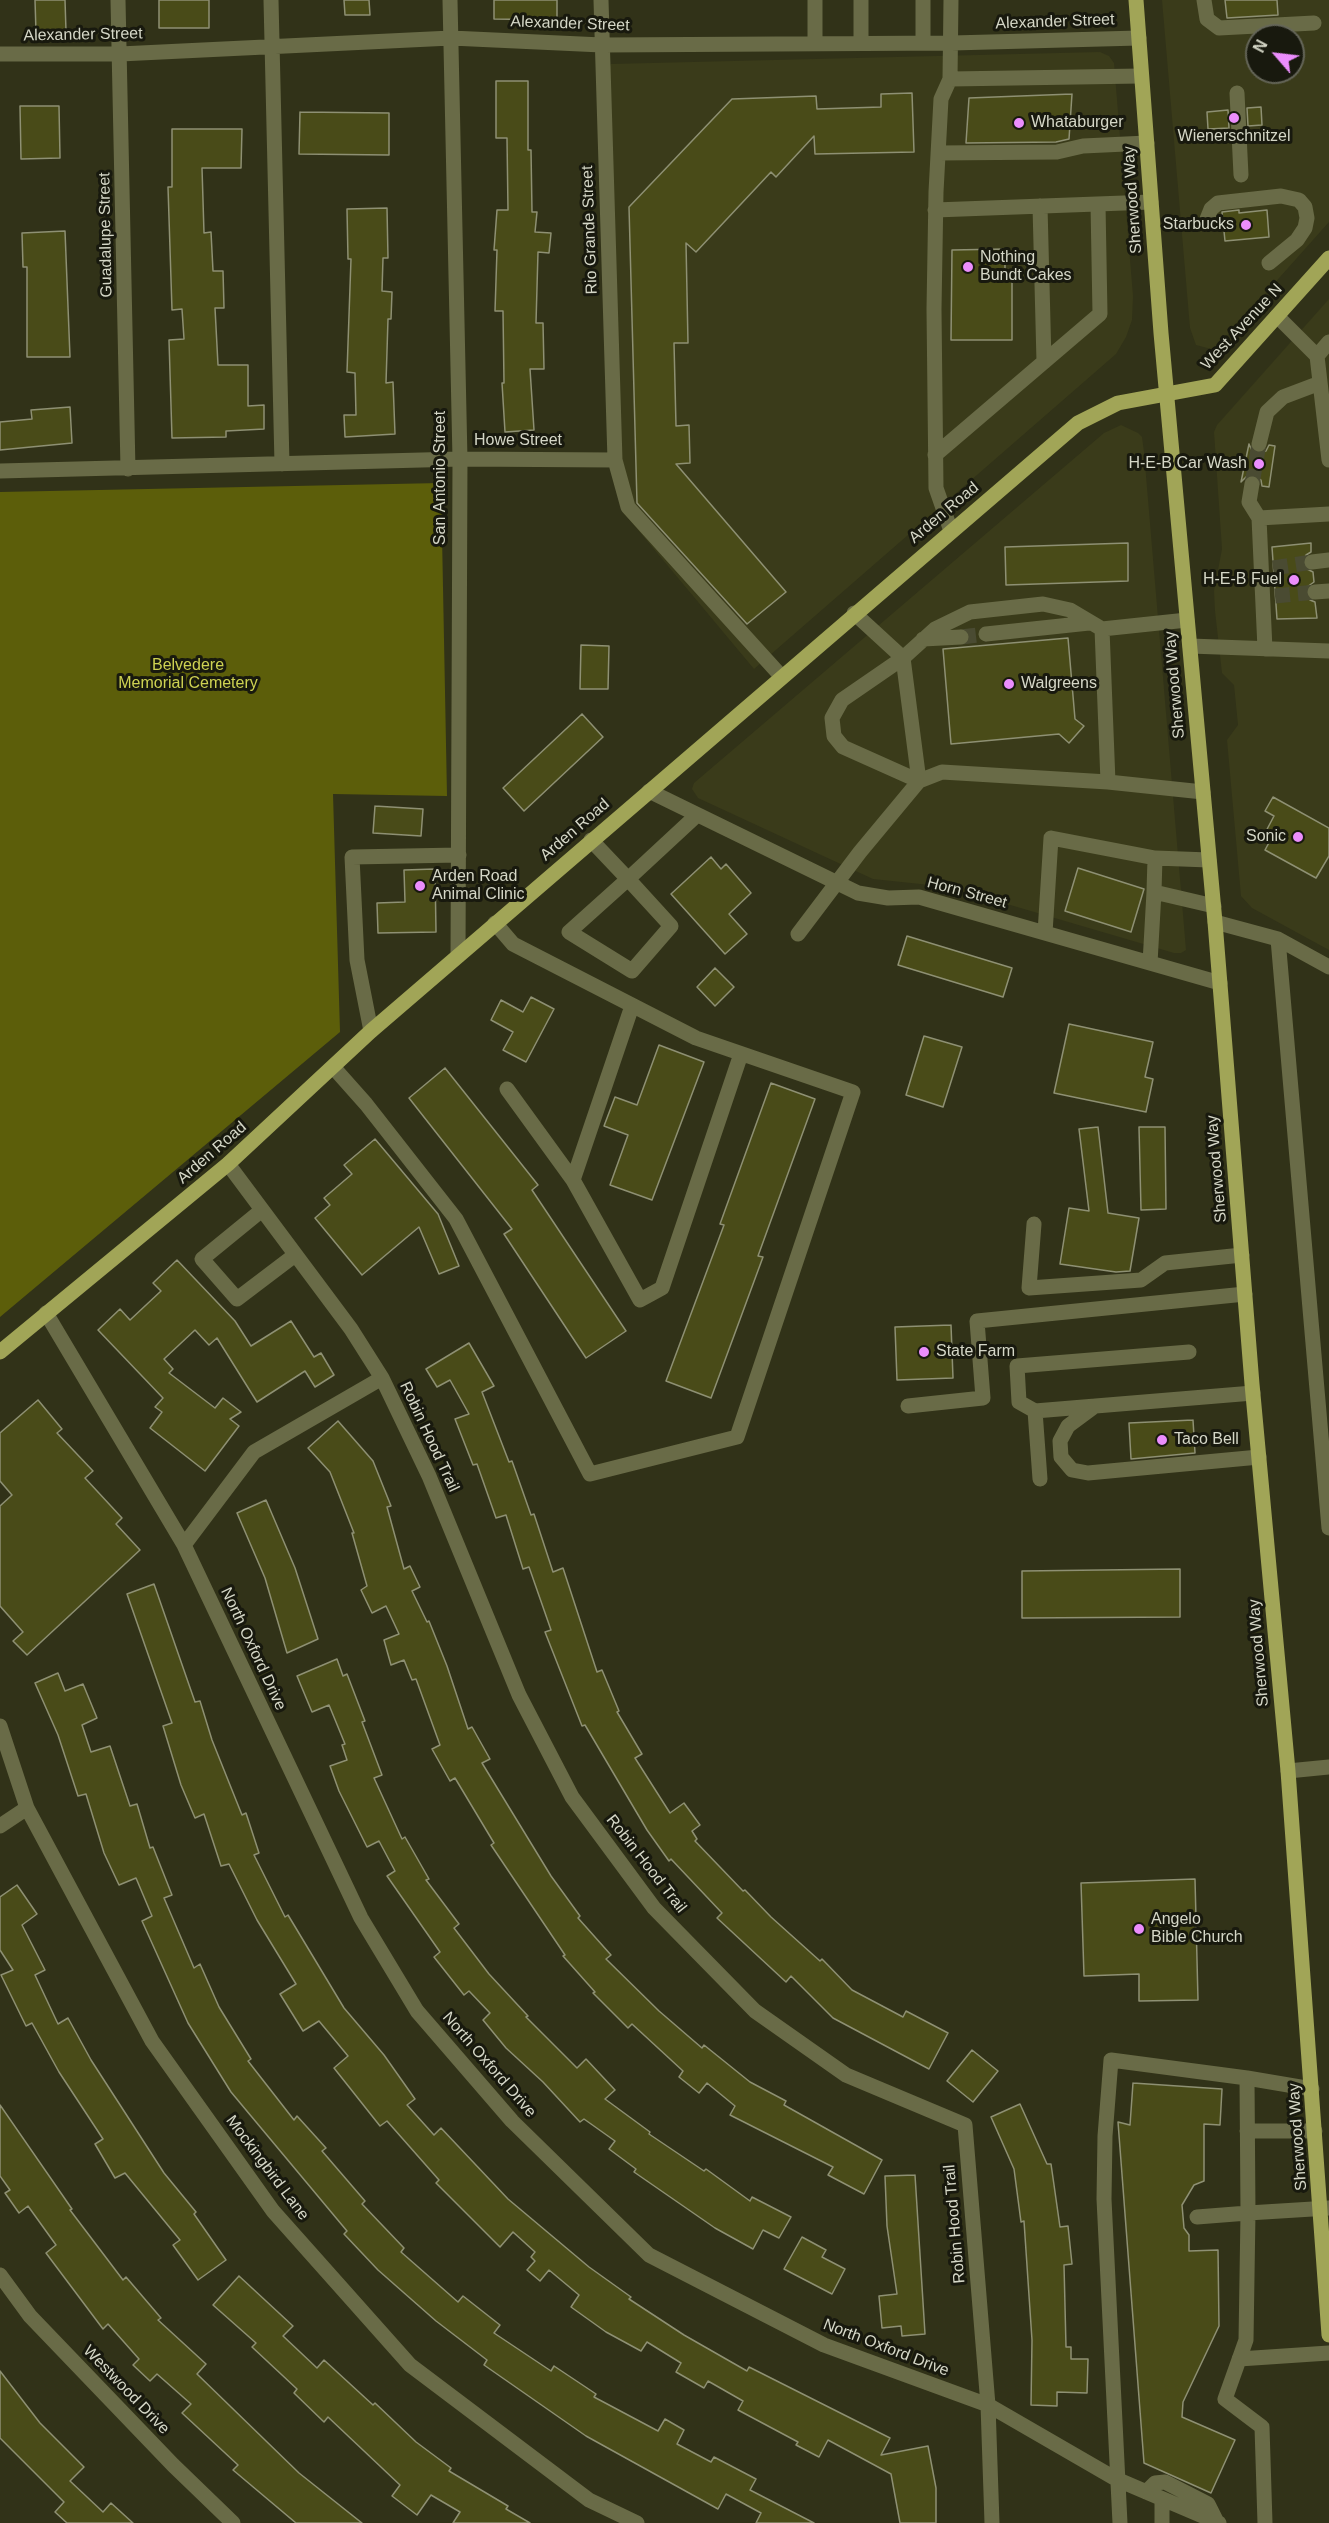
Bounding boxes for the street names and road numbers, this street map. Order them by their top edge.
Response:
street label: Alexander Street [995,10,1115,34]
street label: Alexander Street [510,12,630,36]
street label: Alexander Street [23,24,143,46]
street label: Sherwood Way [1120,146,1146,254]
street label: Rio Grande Street [578,165,602,295]
street label: Guadalupe Street [95,172,117,298]
street label: West Avenue N [1197,280,1287,374]
street label: San Antonio Street [431,411,451,545]
street label: Howe Street [474,431,562,451]
street label: Arden Road [905,478,983,548]
street label: Sherwood Way [1161,630,1189,740]
street label: Arden Road [536,795,614,865]
street label: Horn Street [925,873,1009,913]
street label: Sherwood Way [1203,1114,1231,1224]
street label: Arden Road [173,1118,251,1188]
street label: Robin Hood Trail [395,1379,463,1495]
street label: North Oxford Drive [216,1585,290,1713]
street label: Sherwood Way [1245,1598,1273,1708]
street label: Robin Hood Trail [602,1811,690,1917]
street label: North Oxford Drive [438,2008,540,2122]
street label: Sherwood Way [1285,2083,1311,2191]
street label: Mockingbird Lane [221,2112,313,2224]
street label: Robin Hood Trail [940,2164,970,2284]
street label: North Oxford Drive [820,2315,952,2381]
street label: Westwood Drive [79,2342,173,2438]

